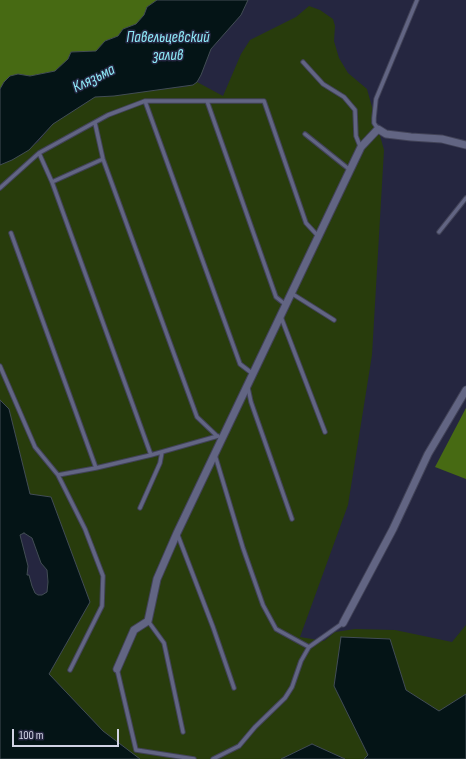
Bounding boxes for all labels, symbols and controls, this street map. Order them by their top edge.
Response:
water label: Павельцевский залив [126,28,210,66]
water label: Клязьма [70,61,118,97]
scale bar [14,721,121,747]
text: 100 m [19,728,44,743]

